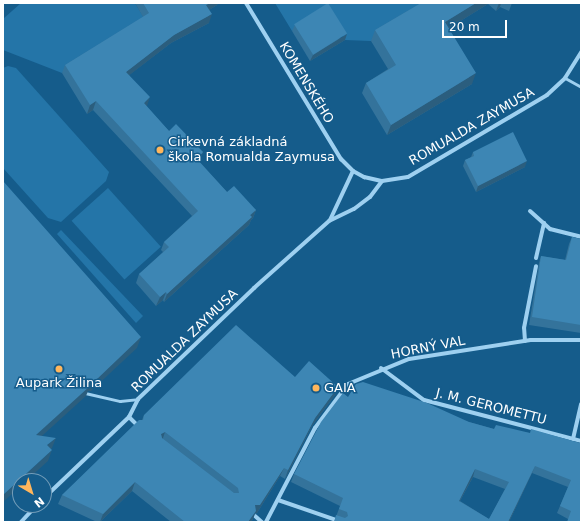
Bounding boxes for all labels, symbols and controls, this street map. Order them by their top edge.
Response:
scale bar [444,12,509,38]
text: 20 m [449,20,480,34]
street label: KOMENSKÉHO [276,39,336,127]
street label: ROMUALDA ZAYMUSA [407,85,537,169]
place label: Cirkevná základná škola Romualda Zaymusa [168,135,335,166]
marker: Cirkevná základná škola Romualda Zaymusa [155,145,165,155]
street label: ROMUALDA ZAYMUSA [129,286,241,396]
street label: HORNÝ VAL [390,333,466,363]
marker: Aupark Žilina [54,364,64,374]
place label: Aupark Žilina [16,375,102,391]
place label: GAIA [324,380,356,396]
marker: GAIA [311,383,321,393]
street label: J. M. GEROMETTU [434,386,548,428]
north arrow [12,473,52,513]
text: N [31,494,47,510]

